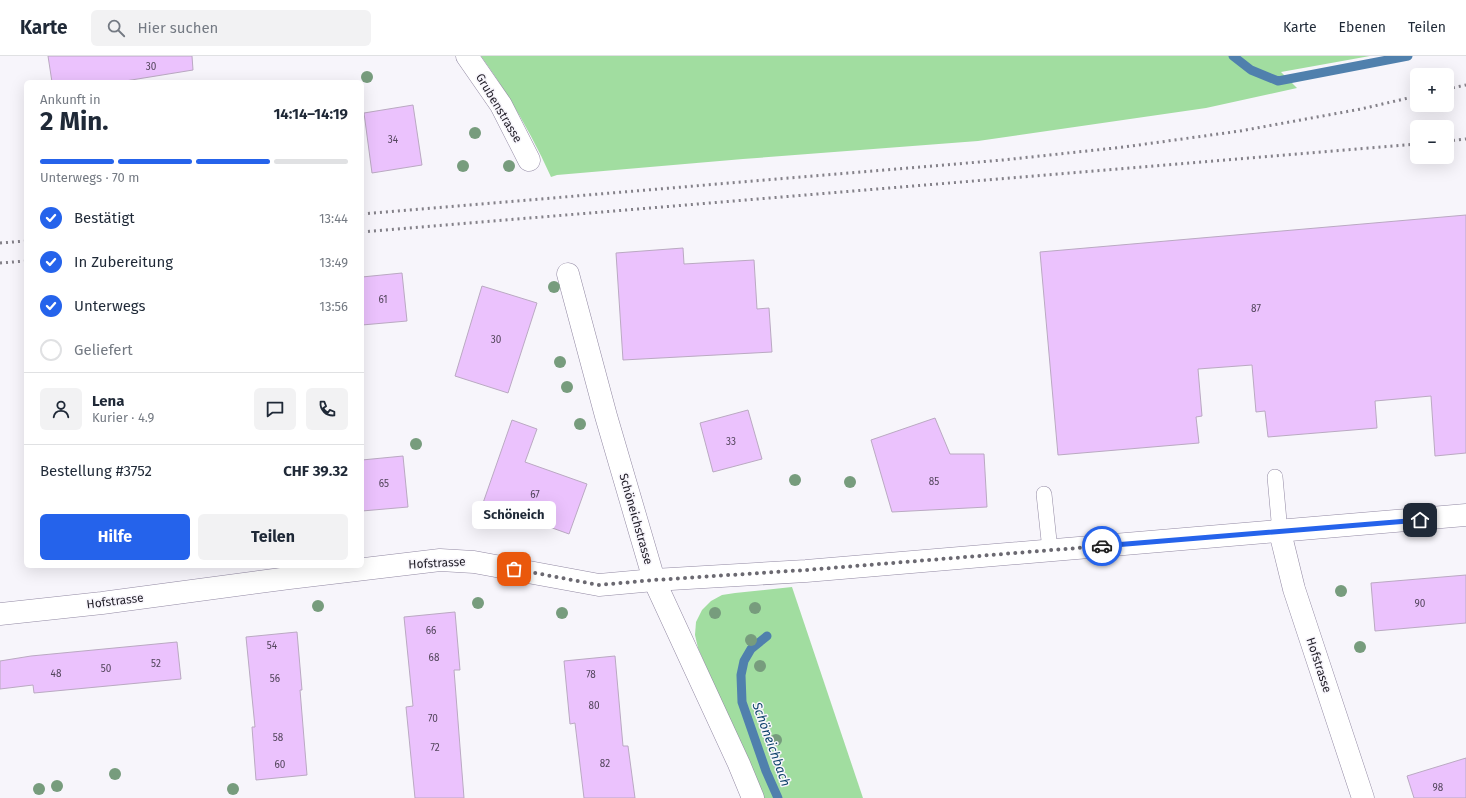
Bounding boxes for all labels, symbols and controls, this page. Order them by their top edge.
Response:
search box [91,10,371,46]
text: Karte [20,16,67,39]
icon: search [105,17,127,39]
text: Hier suchen [137,19,218,37]
text: Karte [1283,19,1317,36]
text: Ebenen [1339,19,1386,36]
text: Teilen [1408,19,1446,36]
house number: 30 [146,61,157,73]
map controls [1410,68,1454,164]
button: + [1410,68,1454,112]
street label: Grubenstrasse [473,71,525,145]
text: Ankunft in [40,92,101,107]
text: 14:14–14:19 [273,105,348,123]
text: 2 Min. [40,106,109,137]
button: − [1410,120,1454,164]
house number: 34 [388,134,399,146]
text: Unterwegs · 70 m [40,170,139,185]
icon: check [40,207,62,229]
text: Bestätigt [74,209,135,227]
text: 13:44 [319,211,348,226]
icon: check [40,251,62,273]
text: In Zubereitung [74,253,173,271]
text: 13:49 [319,255,348,270]
house number: 61 [378,294,388,306]
icon: check [40,295,62,317]
text: Unterwegs [74,297,146,315]
text: 13:56 [319,299,348,314]
house number: 87 [1251,303,1261,315]
house number: 30 [491,334,502,346]
text: Geliefert [74,341,133,359]
button: person [40,388,82,430]
button: chat [254,388,296,430]
button: phone [306,388,348,430]
text: Lena [92,392,124,410]
text: Kurier · 4.9 [92,410,154,425]
house number: 33 [726,436,736,448]
text: Bestellung #3752 [40,462,152,480]
text: CHF 39.32 [283,462,348,480]
street label: Schöneichstrasse [616,472,656,566]
house number: 85 [929,476,939,488]
house number: 65 [379,478,389,490]
house number: 67 [530,489,540,501]
callout: Schöneich [472,501,556,529]
pin [1403,503,1437,537]
text: Schöneich [484,507,544,522]
icon: home [1409,509,1431,531]
button: Hilfe [40,514,190,560]
button: Teilen [198,514,348,560]
courier [1082,526,1122,566]
icon: car [1091,535,1113,557]
pin [497,552,531,586]
street label: Hofstrasse [408,555,466,571]
icon: bag [503,558,525,580]
street label: Hofstrasse [86,591,144,611]
house number: 90 [1415,598,1426,610]
house number: 66 [426,625,436,637]
street label: Hofstrasse [1303,636,1335,694]
house number: 54 [267,640,278,652]
house number: 68 [429,652,440,664]
house number: 52 [151,658,161,670]
house number: 50 [101,663,112,675]
house number: 48 [51,668,62,680]
house number: 78 [586,669,596,681]
house number: 56 [270,673,280,685]
water label: Schöneichbach [749,699,794,788]
house number: 80 [588,700,600,712]
house number: 70 [428,713,438,725]
house number: 58 [273,732,284,744]
house number: 72 [430,742,440,754]
house number: 82 [600,758,610,770]
house number: 60 [275,759,286,771]
house number: 98 [1433,782,1444,794]

